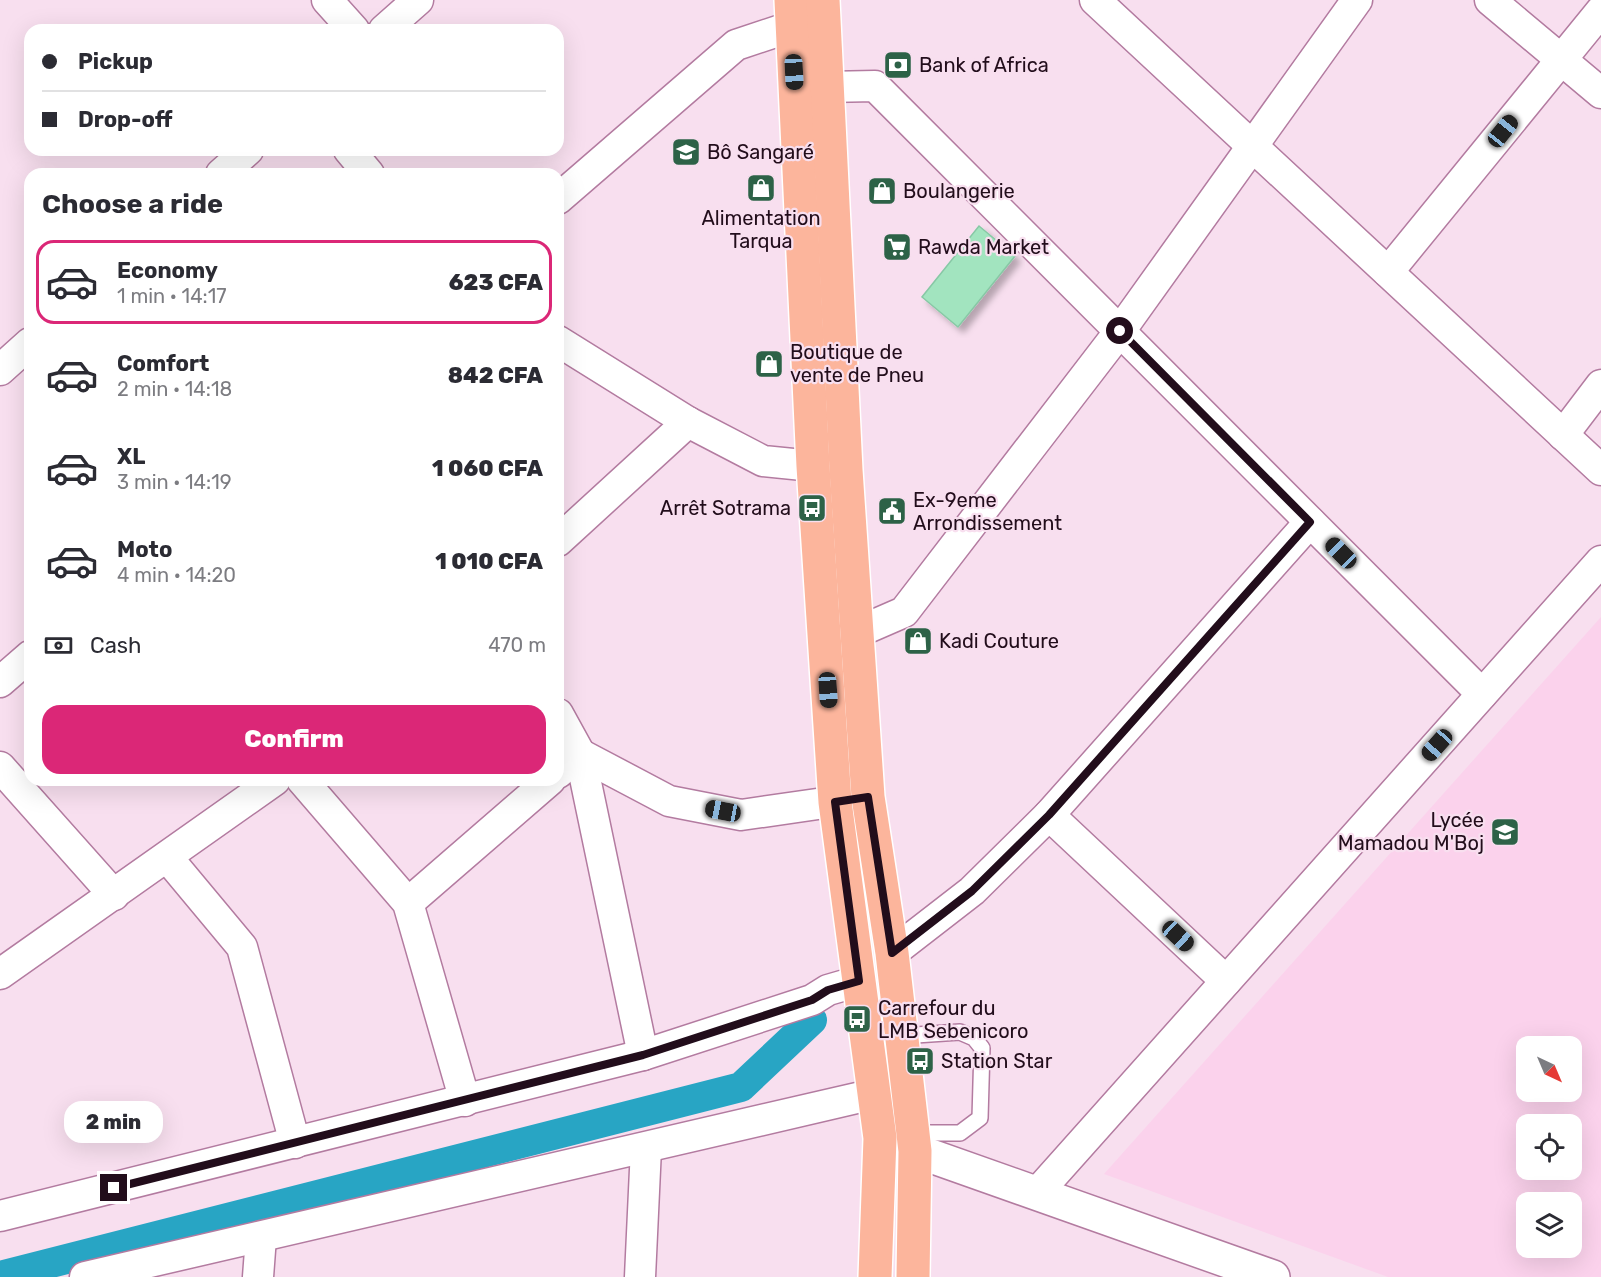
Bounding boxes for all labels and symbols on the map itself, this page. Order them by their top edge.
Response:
bank icon: Bank of Africa [882,49,914,81]
place label: Bank of Africa [919,53,1049,77]
car [784,54,804,90]
car [1485,111,1521,151]
school or university icon: Bô Sangaré [670,136,702,168]
place label: Bô Sangaré [707,140,814,164]
shop icon: Alimentation Tarqua [745,172,777,204]
shop icon: Boulangerie [866,175,898,207]
place label: Boulangerie [903,179,1015,203]
place label: Alimentation Tarqua [701,206,821,253]
supermarket icon: Rawda Market [881,231,913,263]
place label: Rawda Market [918,235,1049,259]
route start [1106,317,1133,344]
place label: Boutique de vente de Pneu [790,340,924,387]
shop icon: Boutique de vente de Pneu [753,348,785,380]
place label: Ex-9eme Arrondissement [913,488,1062,535]
bus stop icon: Arrêt Sotrama [796,492,828,524]
public building icon: Ex-9eme Arrondissement [876,495,908,527]
place label: Arrêt Sotrama [660,496,791,520]
car [1322,534,1360,572]
shop icon: Kadi Couture [902,625,934,657]
place label: Kadi Couture [939,629,1059,653]
car [818,671,838,709]
car [1418,726,1456,764]
car [704,799,742,823]
place label: Lycée Mamadou M'Boj [1338,808,1484,855]
school or university icon: Lycée Mamadou M'Boj [1489,816,1521,848]
car [1159,917,1197,955]
place label: Carrefour du LMB Sebenicoro [878,996,1029,1043]
bus stop icon: Carrefour du LMB Sebenicoro [841,1003,873,1035]
north arrow [1516,1036,1582,1102]
bus stop icon: Station Star [904,1045,936,1077]
place label: Station Star [941,1049,1053,1073]
callout: 2 min [64,1101,164,1143]
route end [100,1174,127,1201]

